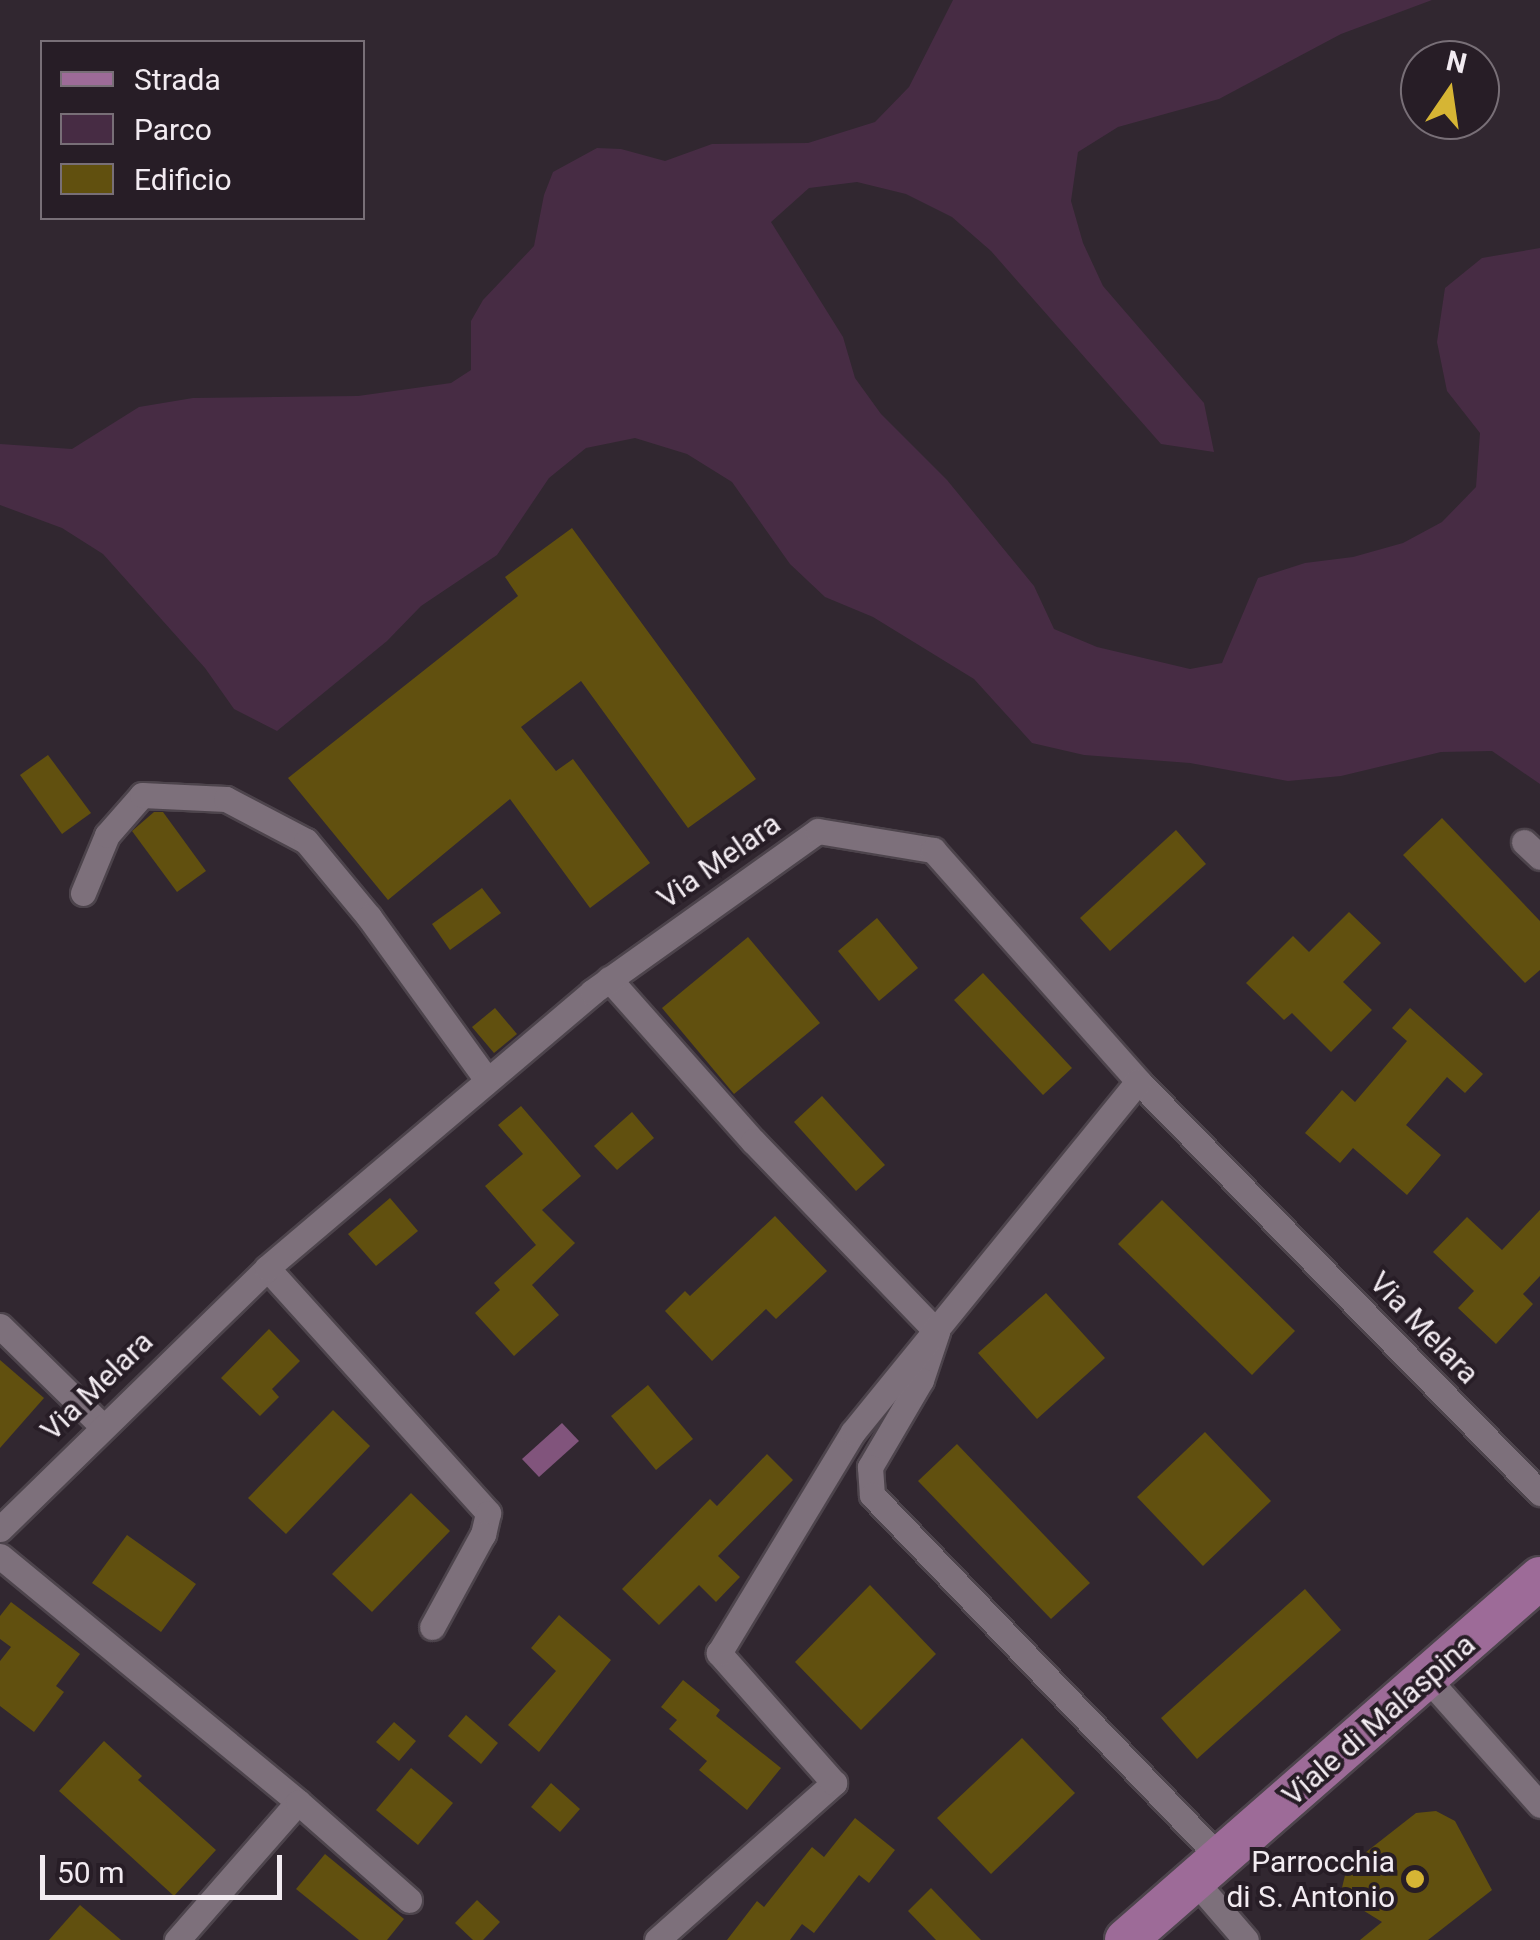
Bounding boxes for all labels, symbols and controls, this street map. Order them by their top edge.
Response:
legend [40,40,365,220]
north arrow [1400,40,1500,140]
text: N [1443,44,1470,81]
text: Strada [134,62,221,97]
text: Parco [134,112,212,147]
text: Edificio [134,162,232,197]
street label: Via Melara [651,806,787,916]
street label: Via Melara [1362,1265,1486,1391]
street label: Via Melara [34,1324,160,1448]
street label: Viale di Malaspina [1275,1626,1483,1814]
scale bar [45,1835,288,1897]
place label: Parrocchia di S. Antonio [1226,1844,1395,1914]
text: 50 m [57,1855,124,1890]
marker: Parrocchia di S. Antonio [1404,1868,1426,1890]

